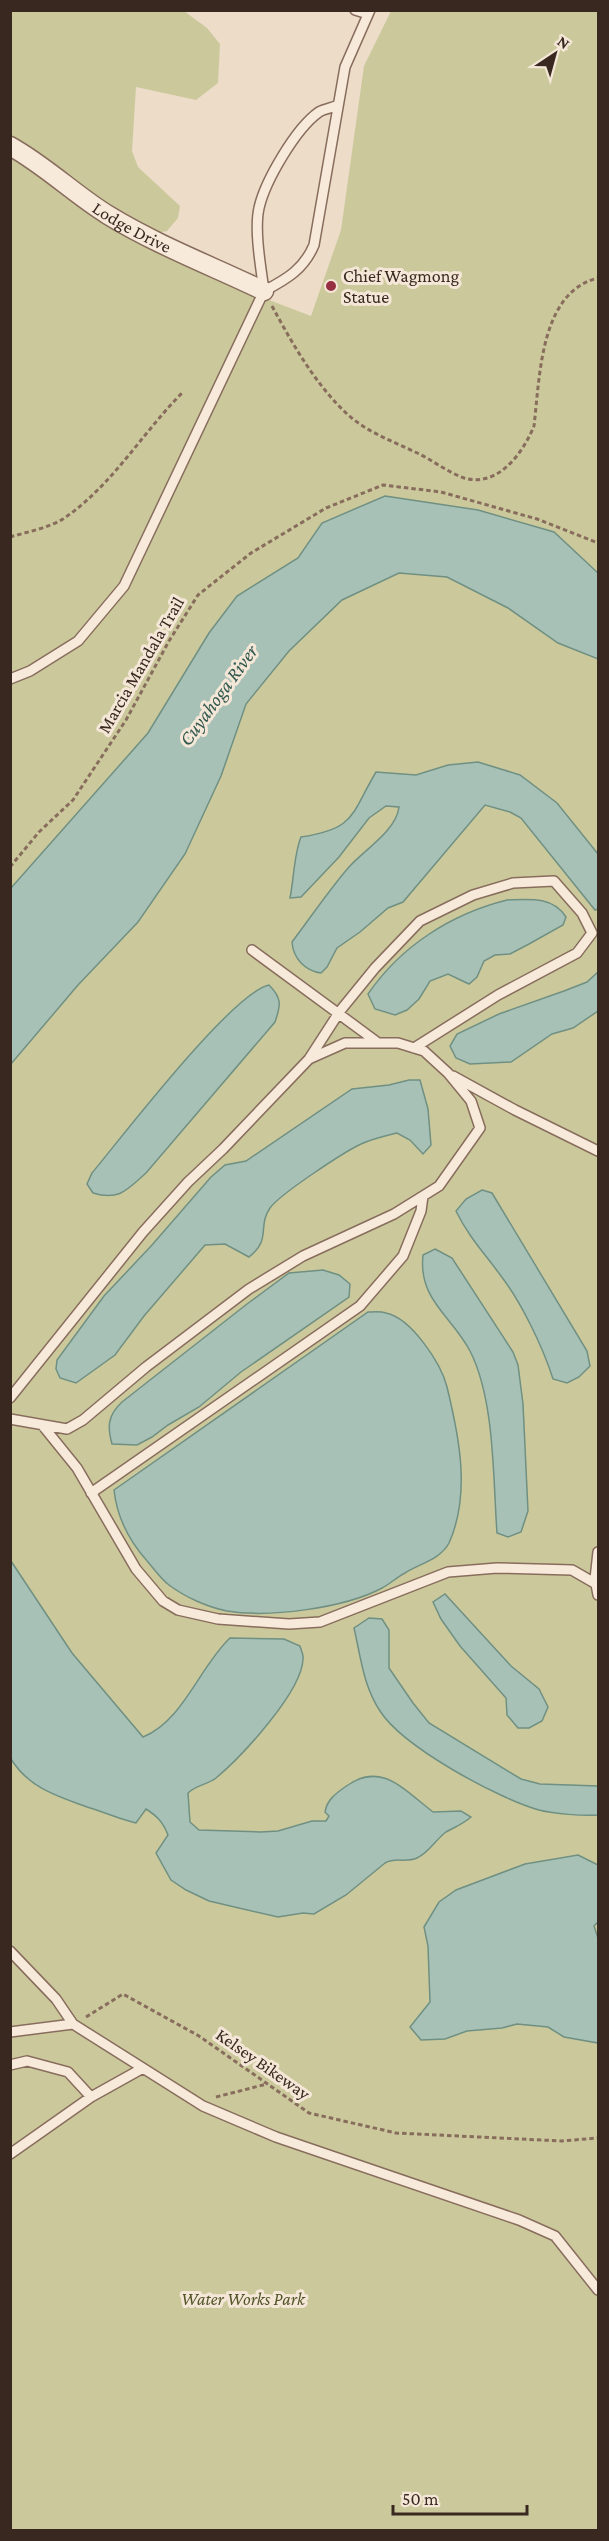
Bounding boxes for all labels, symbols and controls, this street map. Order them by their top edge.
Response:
north arrow [525,24,585,84]
text: N [554,32,573,52]
street label: Lodge Drive [89,198,174,257]
place label: Chief Wagmong Statue [343,266,459,307]
marker: Chief Wagmong Statue [324,279,338,293]
street label: Marcia Mandala Trail [94,593,188,737]
water label: Cuyahoga River [174,640,263,750]
street label: Kelsey Bikeway [212,2024,314,2104]
park label: Water Works Park [181,2289,306,2309]
scale bar [393,2478,526,2516]
text: 50 m [402,2489,439,2509]

